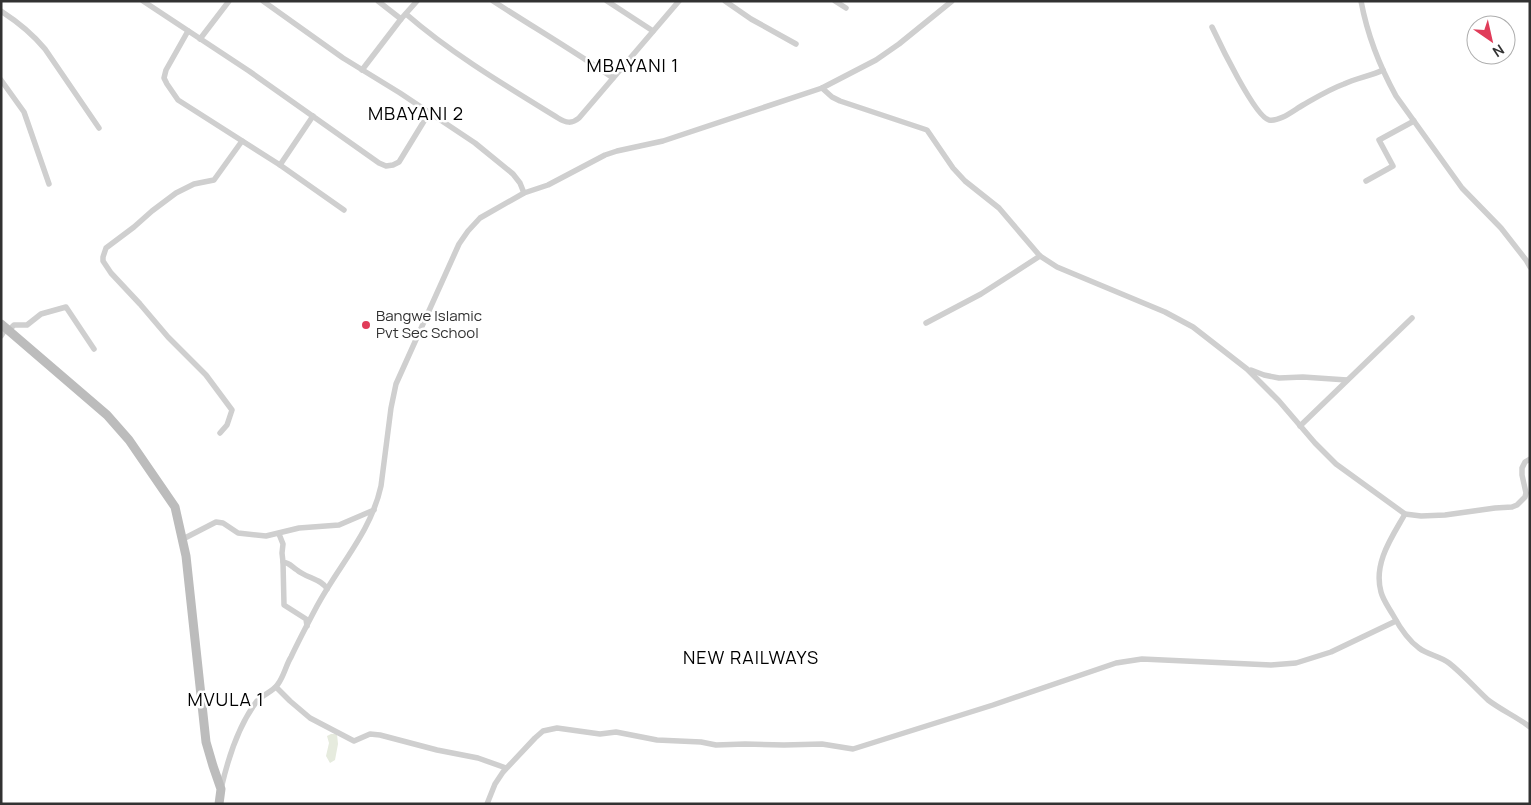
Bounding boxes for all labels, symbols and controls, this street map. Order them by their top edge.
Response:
north arrow [1466,15,1516,65]
text: N [1489,41,1508,62]
district label: MBAYANI 1 [587,53,679,77]
district label: MBAYANI 2 [368,101,464,125]
place label: Bangwe Islamic Pvt Sec School [376,305,482,343]
marker: Bangwe Islamic Pvt Sec School [360,319,372,331]
district label: NEW RAILWAYS [683,645,819,669]
district label: MVULA 1 [188,687,264,711]

